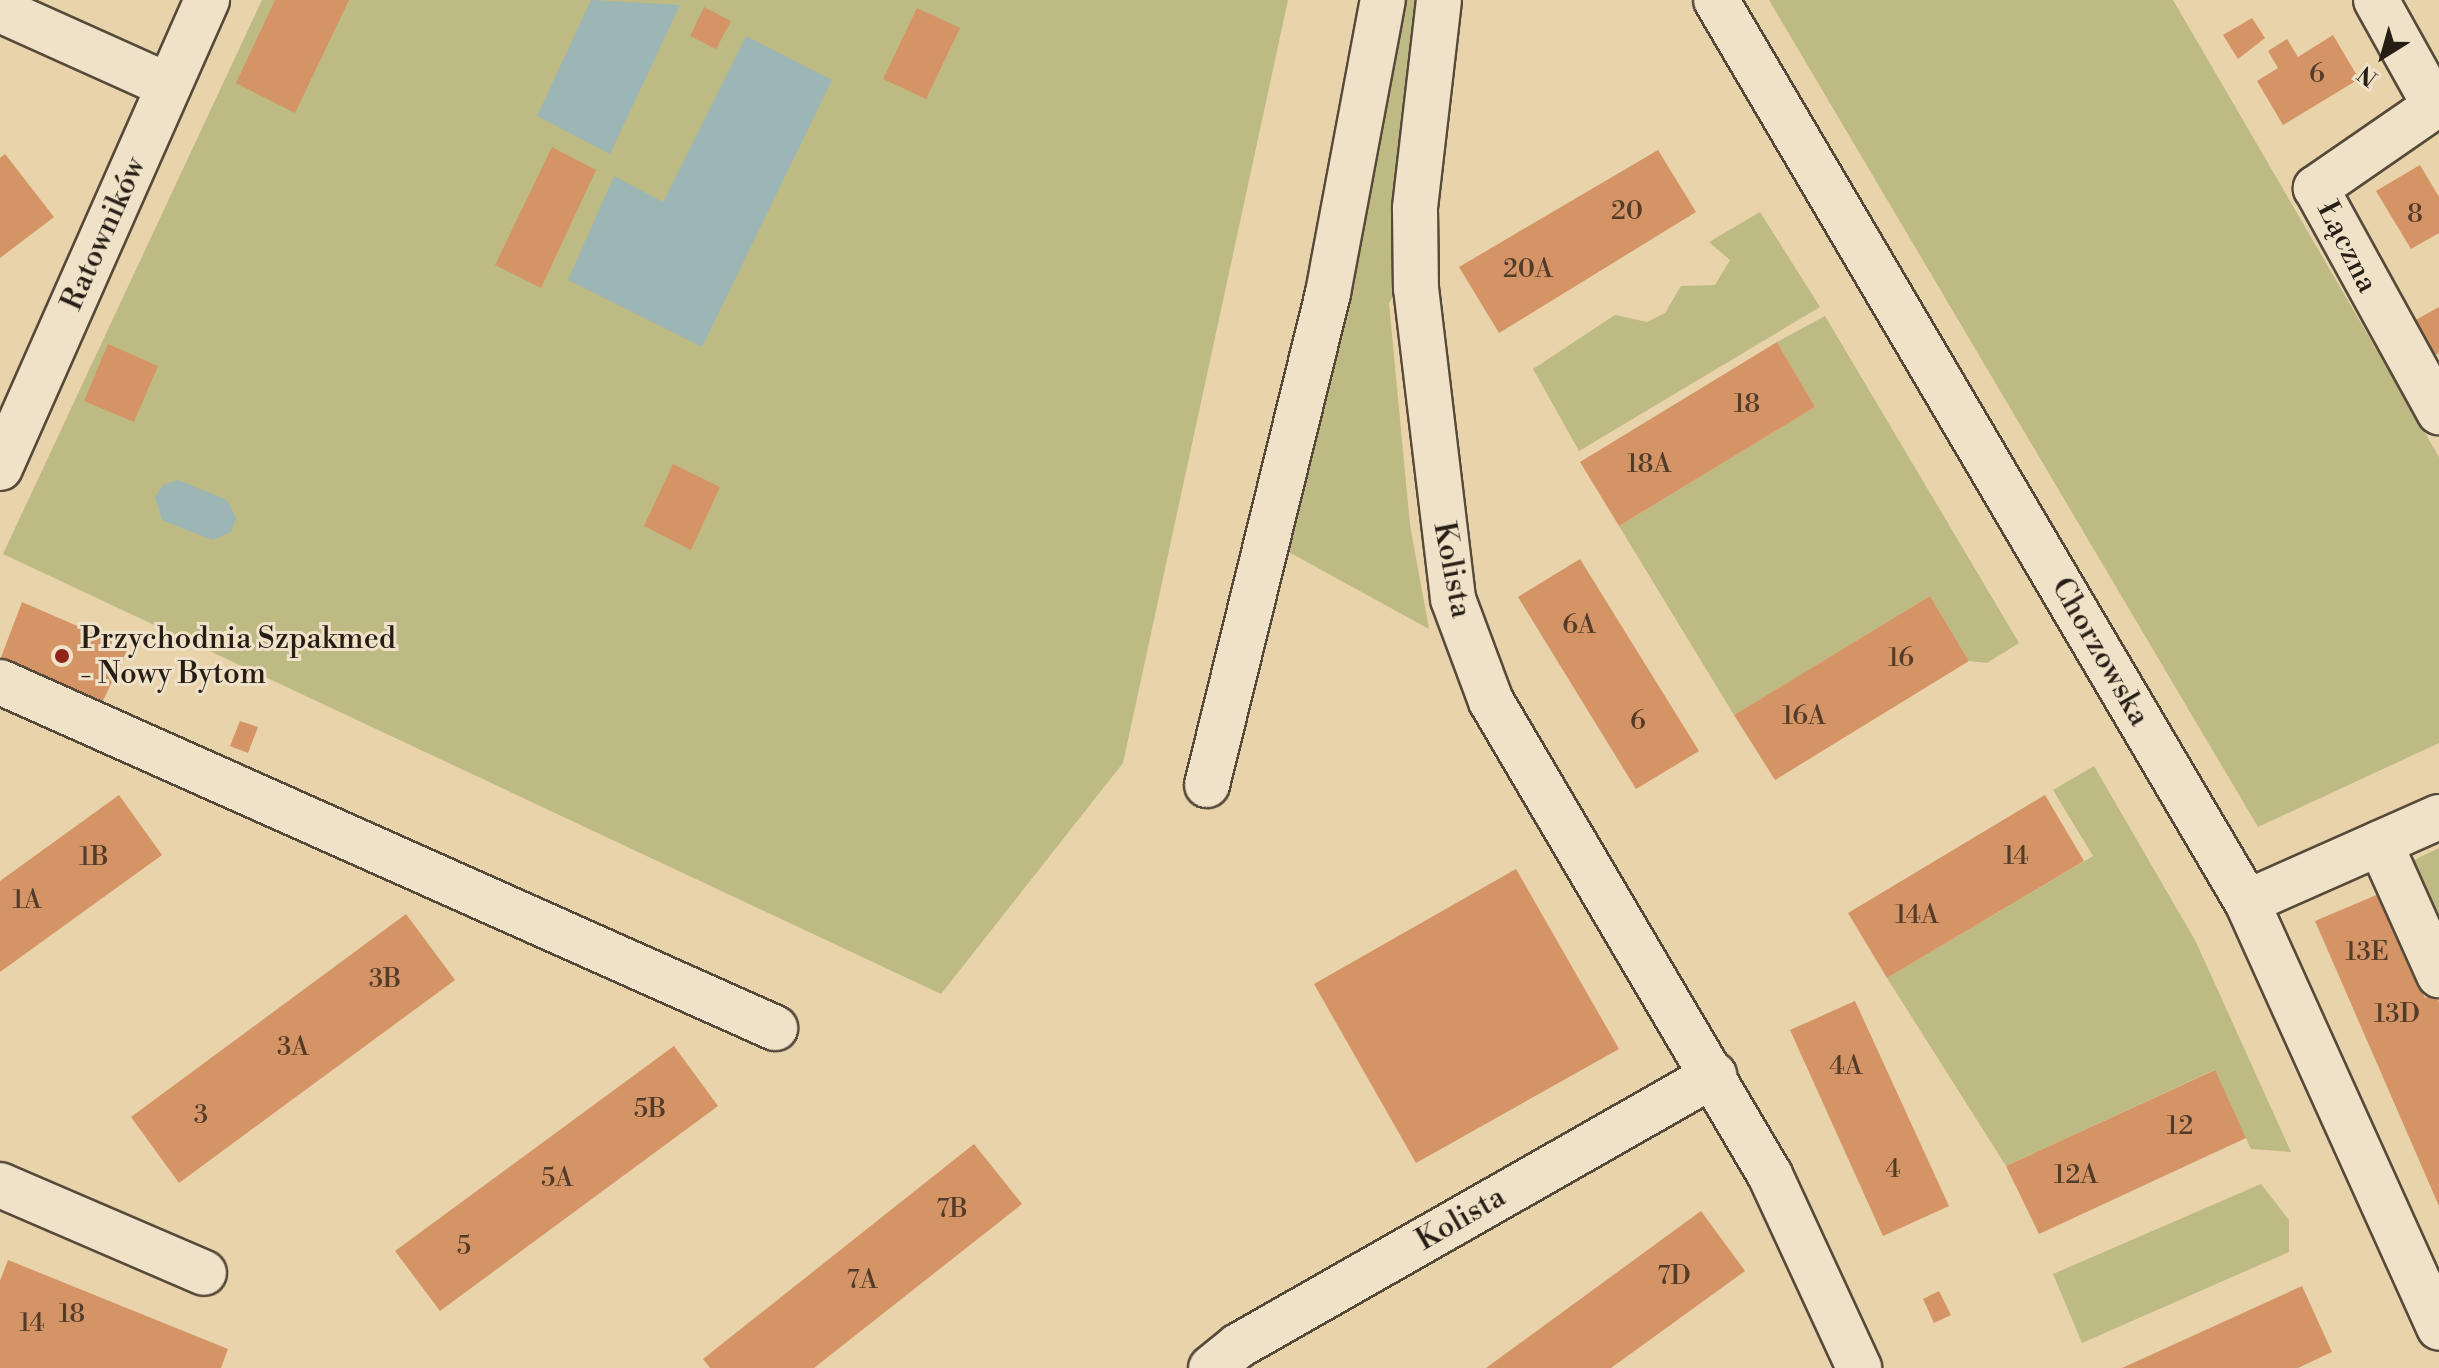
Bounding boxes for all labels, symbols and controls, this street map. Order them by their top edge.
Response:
north arrow [2343,16,2423,96]
house number: 6 [2309,59,2325,91]
text: N [2353,60,2383,92]
street label: Ratowników [54,152,154,316]
street label: Łączna [2309,195,2385,299]
house number: 20 [1611,196,1643,228]
house number: 8 [2407,199,2423,231]
house number: 20A [1503,254,1553,286]
house number: 18 [1734,389,1760,421]
house number: 18A [1627,449,1671,481]
street label: Kolista [1425,519,1479,621]
street label: Chorzowska [2043,572,2157,732]
house number: 6A [1562,610,1596,642]
place label: Przychodnia Szpakmed - Nowy Bytom [80,621,396,692]
house number: 16 [1888,643,1914,675]
marker: Przychodnia Szpakmed - Nowy Bytom [51,645,73,667]
house number: 16A [1782,701,1826,733]
house number: 6 [1630,706,1646,738]
house number: 14 [2003,841,2029,873]
house number: 1B [79,842,109,874]
house number: 1A [12,885,42,917]
house number: 14A [1895,900,1939,932]
house number: 13E [2345,937,2389,969]
house number: 3B [369,964,401,996]
house number: 13D [2374,999,2420,1031]
house number: 3A [277,1032,309,1064]
house number: 4A [1829,1051,1863,1083]
house number: 5B [634,1094,666,1126]
house number: 3 [194,1100,208,1132]
house number: 12 [2167,1111,2193,1143]
house number: 4 [1885,1154,1901,1186]
house number: 12A [2054,1160,2098,1192]
house number: 5A [541,1163,573,1195]
street label: Kolista [1410,1179,1512,1259]
house number: 7B [936,1194,968,1226]
house number: 5 [457,1231,471,1263]
house number: 7D [1657,1261,1691,1293]
house number: 7A [847,1265,877,1297]
house number: 18 [59,1299,85,1331]
house number: 14 [19,1308,45,1340]

